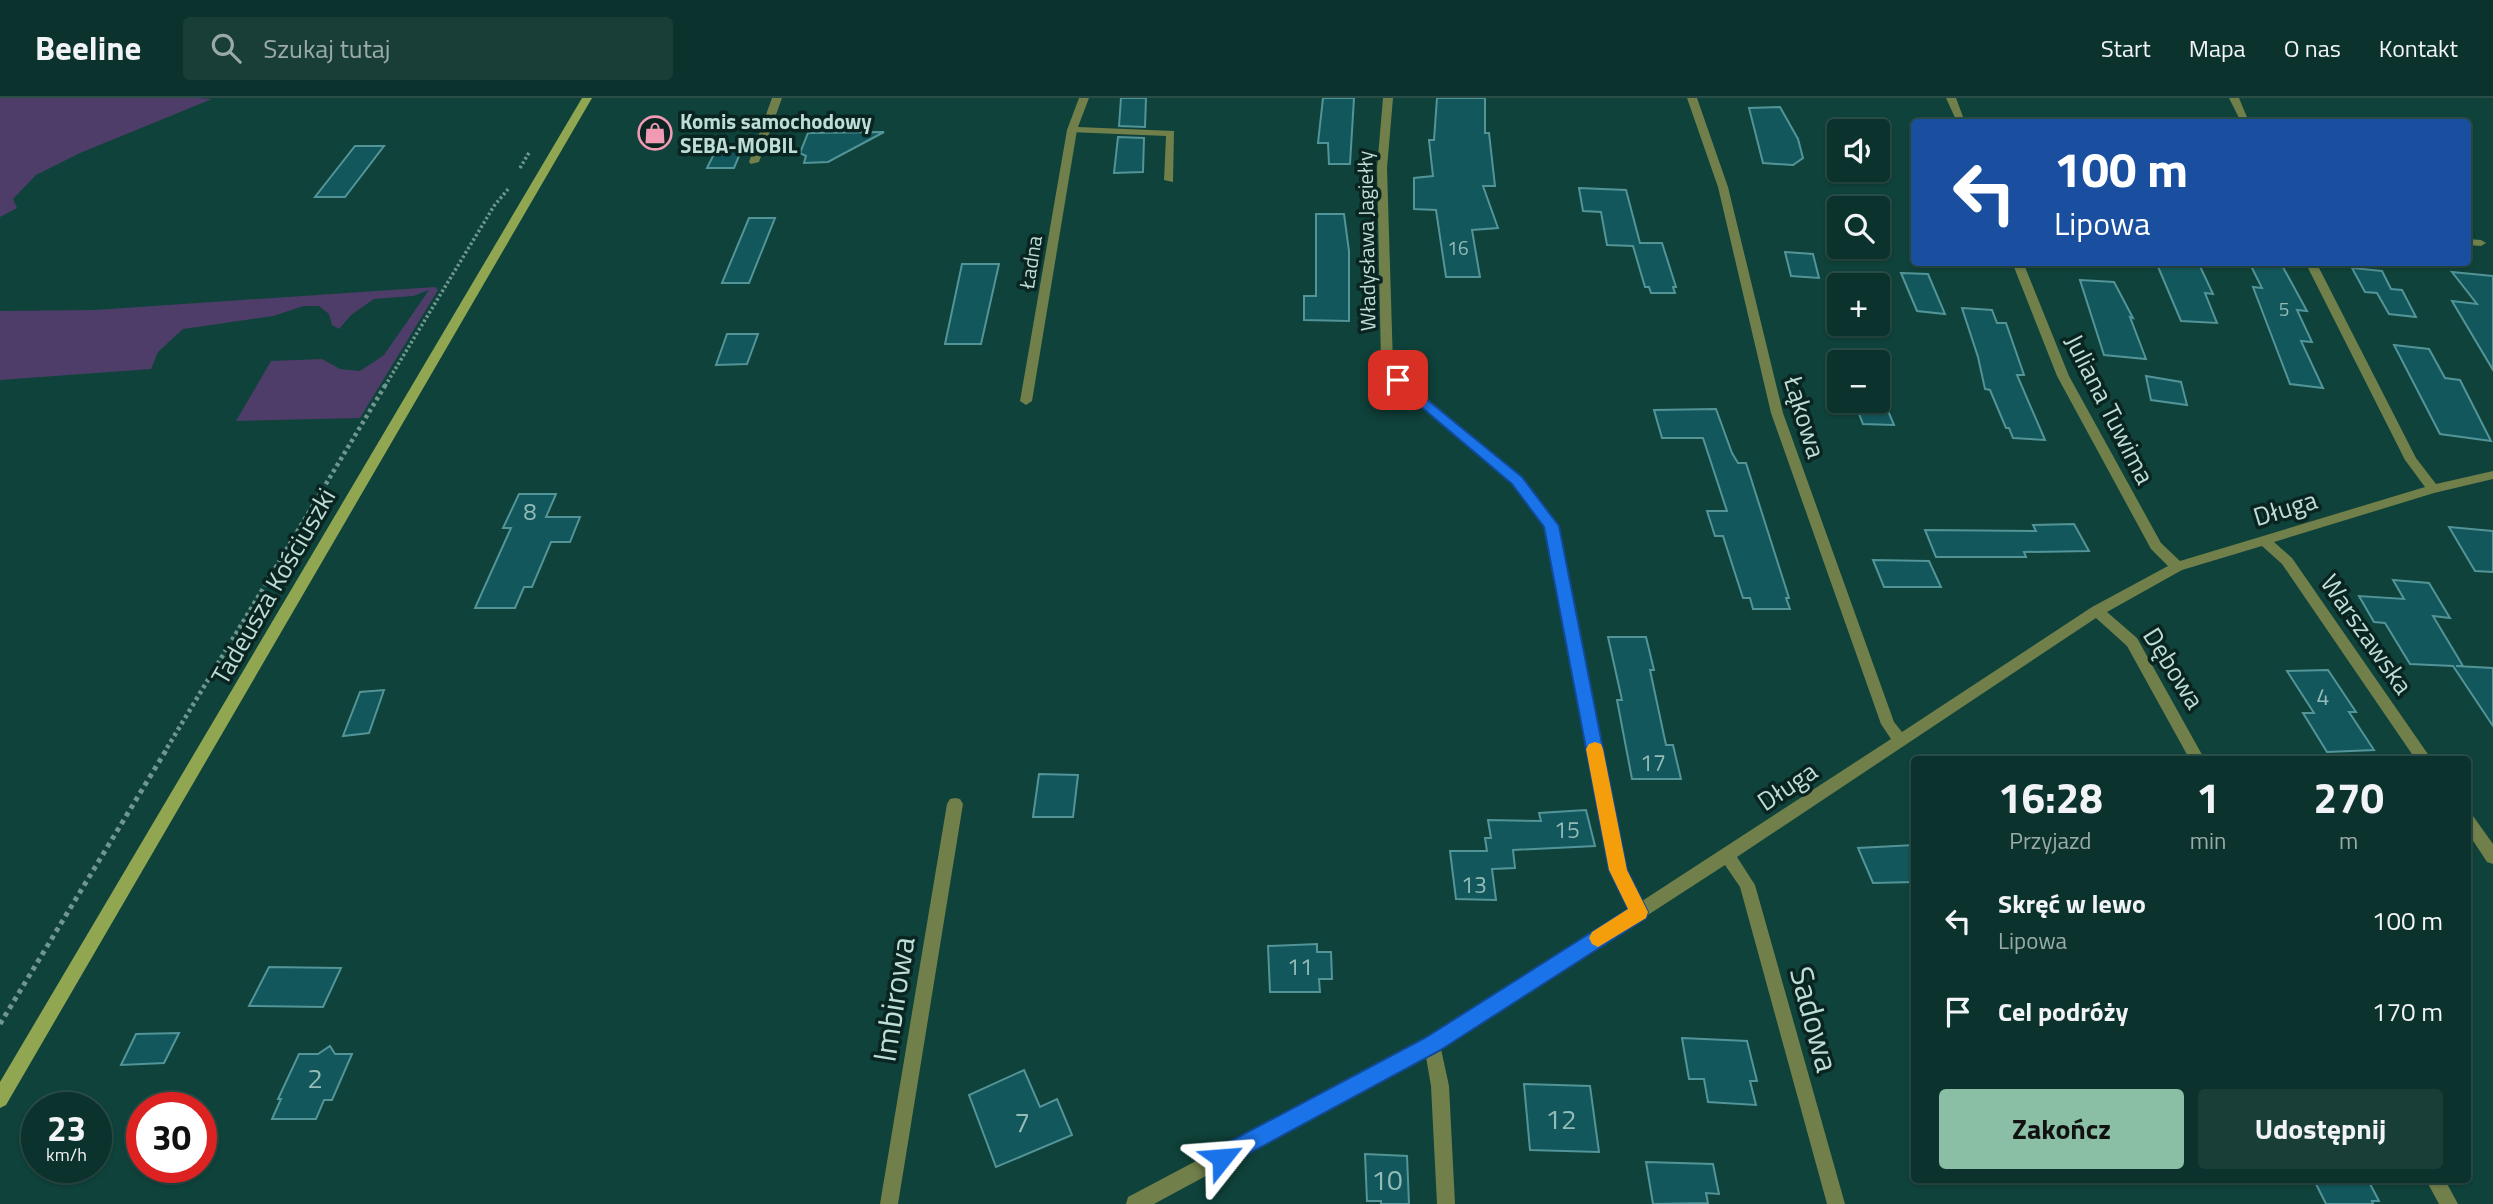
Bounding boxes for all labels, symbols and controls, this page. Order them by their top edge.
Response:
search box [183,17,673,80]
text: Beeline [35,23,141,73]
icon: search [207,29,245,67]
text: Szukaj tutaj [263,29,391,68]
text: Start [2101,30,2151,66]
text: Mapa [2189,30,2246,66]
text: O nas [2284,30,2341,66]
text: Kontakt [2379,30,2458,66]
place label: Komis samochodowy SEBA-MOBIL [680,105,872,161]
shop icon: Komis samochodowy SEBA-MOBIL [636,114,674,152]
map controls [1827,119,1890,413]
button: sound [1827,119,1890,182]
text: 100 m [2054,131,2188,206]
icon: left [1939,147,2030,238]
street label: Władysława Jagiełły [1348,151,1384,331]
button: search [1827,196,1890,259]
text: Lipowa [2054,199,2150,247]
street label: Ładna [1010,233,1050,292]
house number: 16 [1447,233,1469,262]
button: + [1827,273,1890,336]
house number: 5 [2279,294,2289,323]
street label: Juliana Tuwima [2055,327,2165,491]
pin [1368,350,1428,410]
button: − [1827,350,1890,413]
icon: arrive [1379,361,1417,399]
street label: Łąkowa [1774,370,1836,463]
street label: Długa [2248,480,2322,536]
street label: Tadeusza Kościuszki [201,481,345,691]
house number: 8 [524,494,537,529]
street label: Warszawska [2311,566,2423,702]
street label: Dębowa [2134,620,2214,716]
house number: 4 [2317,679,2329,714]
house number: 17 [1640,745,1666,780]
street label: Długa [1749,752,1825,820]
text: 16:28 [1998,765,2103,829]
text: 1 [2196,765,2220,829]
text: 270 [2313,765,2384,829]
house number: 15 [1554,812,1580,847]
text: Przyjazd [2009,823,2092,858]
text: min [2190,823,2226,858]
text: m [2339,823,2358,858]
house number: 13 [1461,867,1487,902]
text: Skręć w lewo [1998,884,2146,923]
text: 100 m [2372,901,2443,940]
icon: left [1939,902,1977,940]
text: Lipowa [1998,923,2067,958]
street label: Imbirowa [859,933,927,1065]
house number: 11 [1287,949,1313,984]
street label: Sadowa [1778,961,1852,1077]
text: Cel podróży [1998,992,2128,1031]
text: 170 m [2372,992,2443,1031]
icon: arrive [1939,993,1977,1031]
house number: 2 [307,1056,323,1099]
button: Zakończ [1939,1089,2184,1169]
button: Udostępnij [2198,1089,2443,1169]
speed limit sign: 30 [126,1092,217,1183]
house number: 12 [1545,1097,1577,1140]
house number: 7 [1014,1100,1030,1143]
text: 23 [47,1101,86,1155]
position arrow [1185,1121,1259,1195]
text: km/h [46,1141,87,1168]
house number: 10 [1371,1158,1403,1201]

